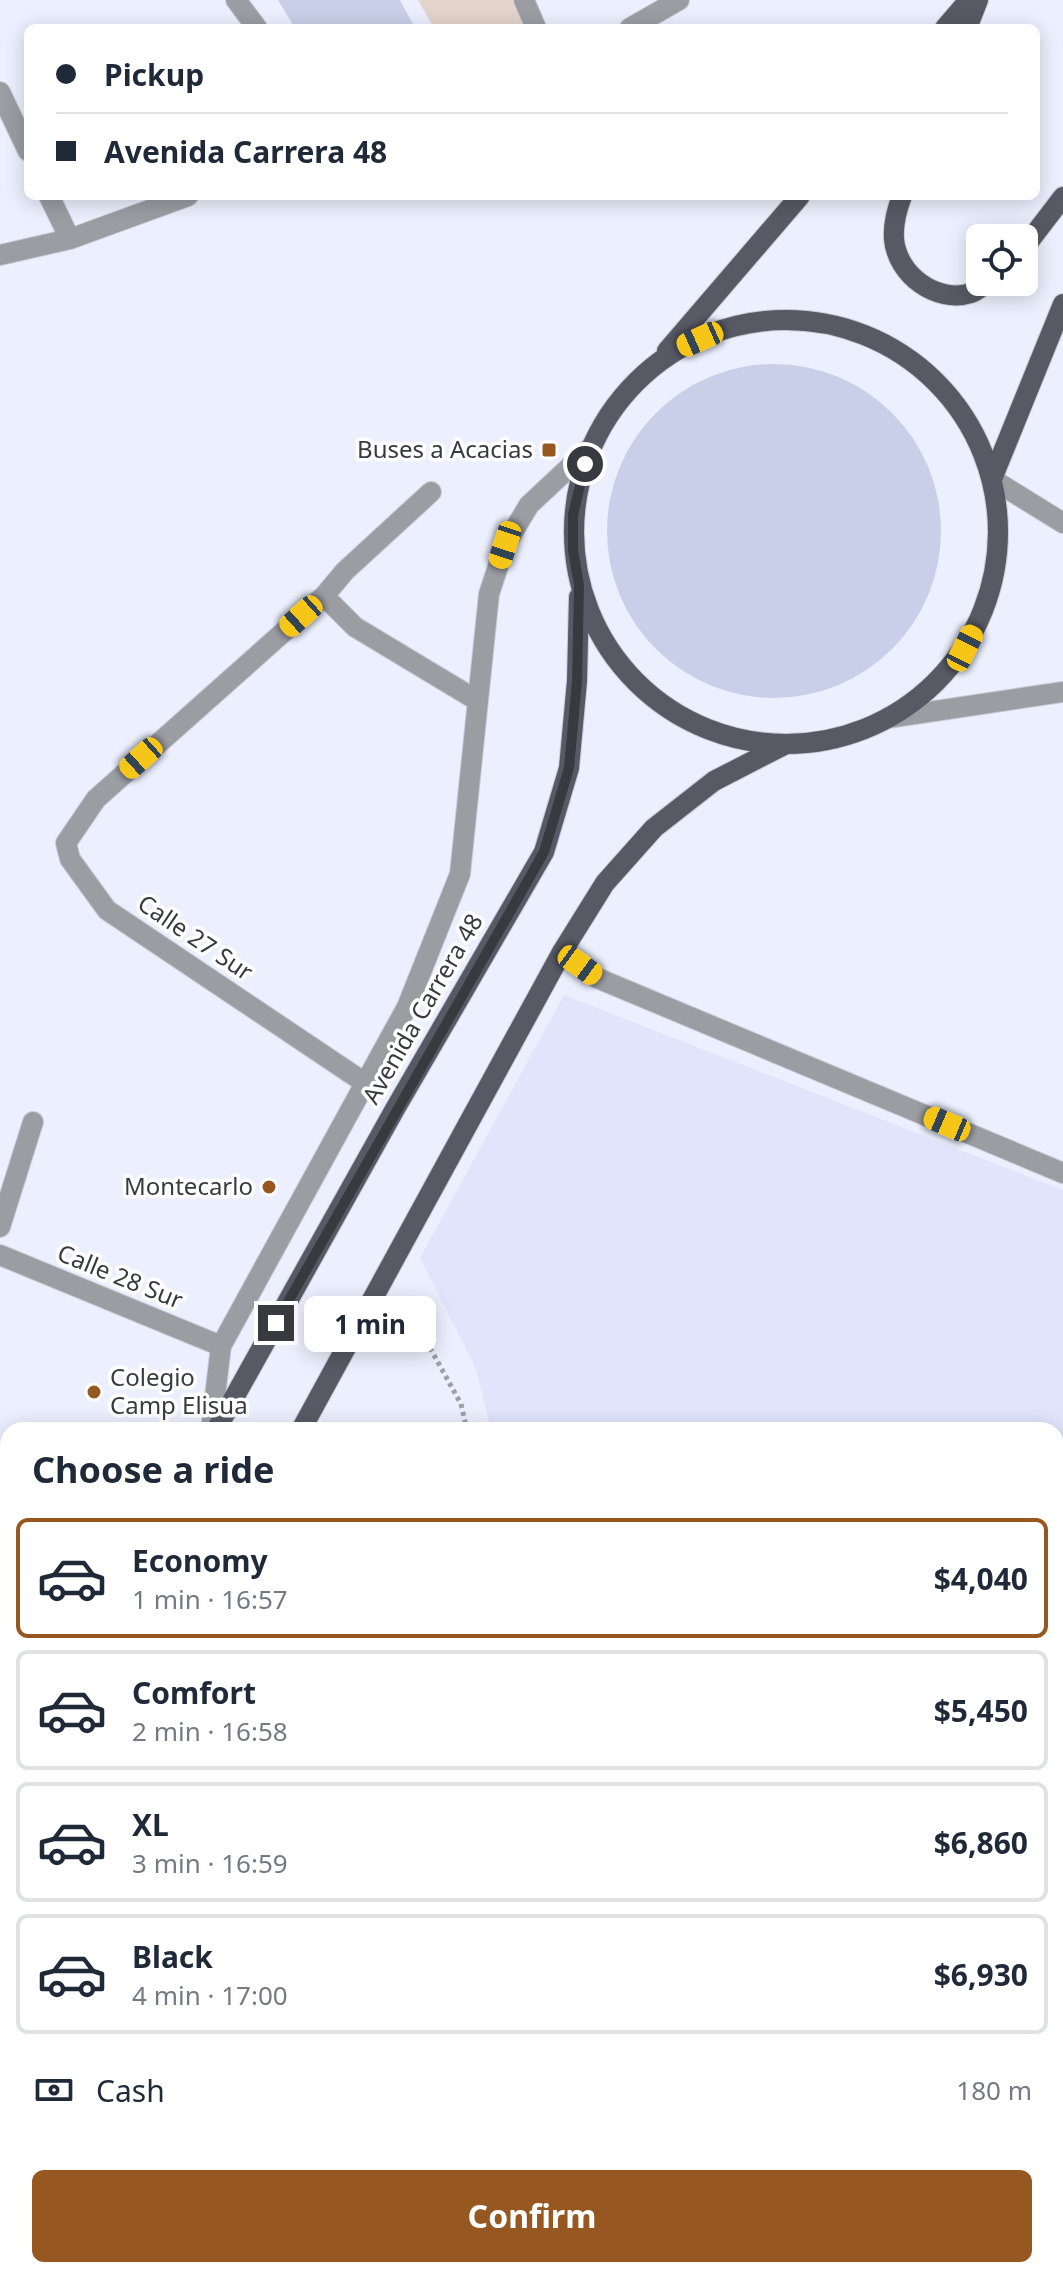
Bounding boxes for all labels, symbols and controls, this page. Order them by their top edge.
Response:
text: Pickup [104,54,204,95]
text: Avenida Carrera 48 [104,131,387,172]
map controls [966,224,1038,296]
button: locate [966,224,1038,296]
car [673,318,727,360]
place label: Buses a Acacias [357,432,533,465]
marker: Buses a Acacias [540,441,558,459]
route start [567,446,603,482]
car [486,518,524,572]
car [275,591,327,641]
car [943,621,987,675]
car [115,733,167,783]
street label: Calle 27 Sur [132,886,260,988]
street label: Avenida Carrera 48 [354,907,490,1109]
car [554,941,606,989]
car [920,1104,974,1144]
place label: Montecarlo [124,1169,253,1202]
marker: Montecarlo [260,1178,278,1196]
street label: Calle 28 Sur [53,1236,188,1316]
callout: 1 min [304,1295,436,1351]
route end [258,1305,294,1341]
text: 1 min [334,1306,406,1342]
place label: Colegio Camp Elisua [110,1360,248,1421]
marker: Colegio Camp Elisua [85,1383,103,1401]
text: Choose a ride [32,1445,274,1494]
text: Economy [132,1540,268,1581]
icon: car [36,1542,108,1614]
text: $4,040 [934,1558,1028,1599]
text: 1 min · 16:57 [132,1581,288,1617]
text: Comfort [132,1672,256,1713]
icon: car [36,1674,108,1746]
text: $5,450 [934,1690,1028,1731]
text: 2 min · 16:58 [132,1713,288,1749]
text: XL [132,1804,169,1845]
icon: car [36,1806,108,1878]
text: $6,860 [934,1822,1028,1863]
text: 3 min · 16:59 [132,1845,288,1881]
text: Black [132,1936,213,1977]
icon: car [36,1938,108,2010]
text: $6,930 [934,1954,1028,1995]
text: 4 min · 17:00 [132,1977,288,2013]
icon: cash [32,2068,76,2112]
text: Cash [96,2070,165,2111]
text: 180 m [956,2072,1032,2108]
button: Confirm [32,2170,1032,2262]

